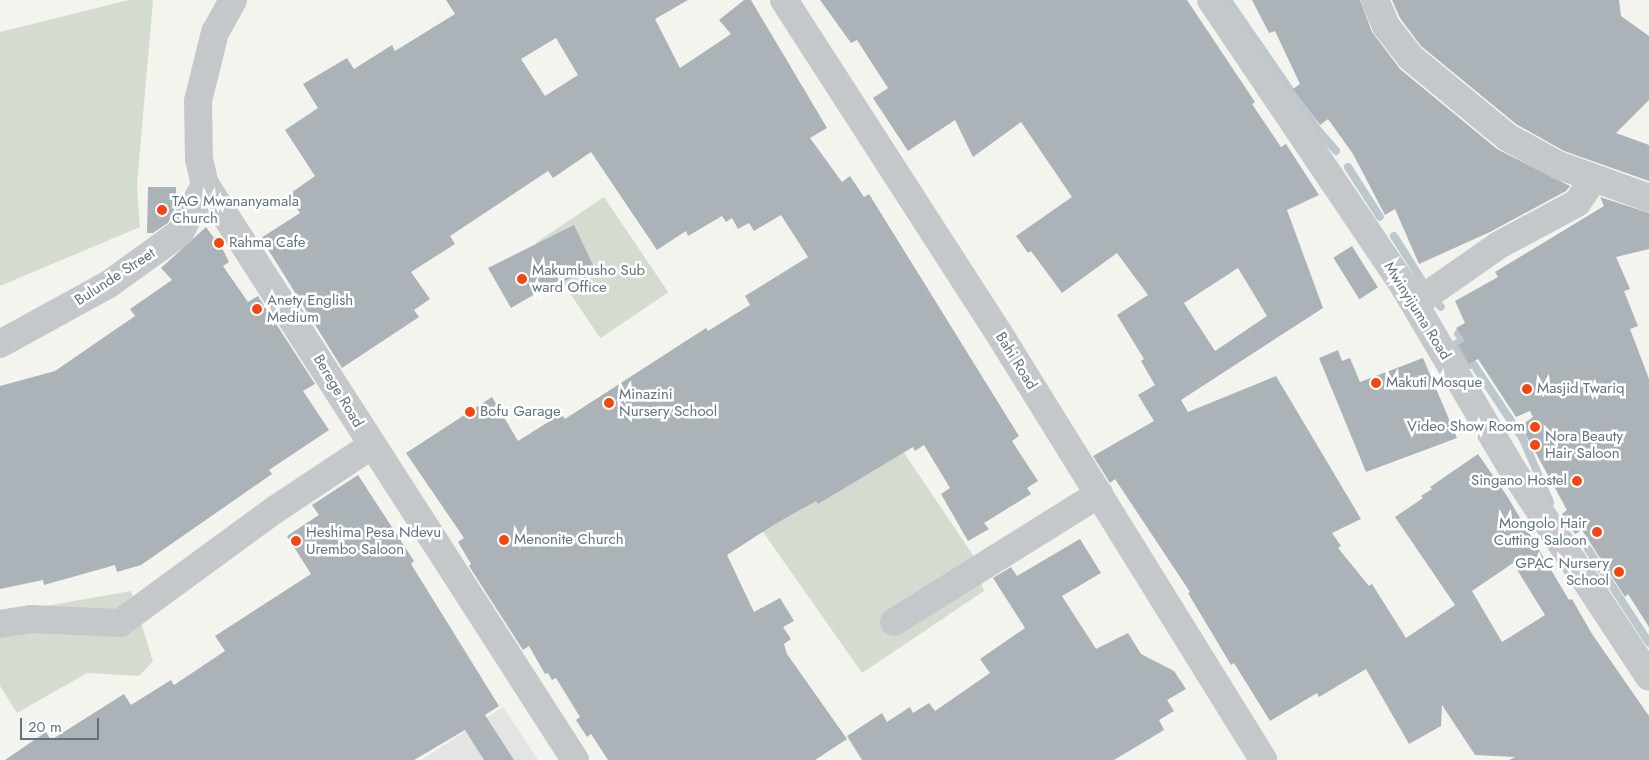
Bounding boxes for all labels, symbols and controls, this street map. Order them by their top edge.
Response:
place label: TAG Mwananyamala Church [172,192,299,227]
marker: TAG Mwananyamala Church [156,204,168,216]
place label: Rahma Cafe [229,234,305,252]
marker: Rahma Cafe [213,237,225,249]
street label: Bulunde Street [72,244,158,310]
street label: Mwinyijuma Road [1380,259,1454,363]
place label: Makumbusho Sub ward Office [532,261,645,296]
marker: Makumbusho Sub ward Office [516,273,528,285]
place label: Anety English Medium [267,291,353,326]
marker: Anety English Medium [251,303,263,315]
street label: Bahi Road [991,329,1041,393]
street label: Berege Road [309,351,367,431]
place label: Makuti Mosque [1386,374,1482,392]
marker: Makuti Mosque [1370,377,1382,389]
place label: Masjid Twariq [1537,380,1625,398]
marker: Masjid Twariq [1521,383,1533,395]
place label: Minazini Nursery School [619,385,717,420]
marker: Minazini Nursery School [603,397,615,409]
place label: Bofu Garage [480,403,561,421]
marker: Bofu Garage [464,406,476,418]
place label: Video Show Room [1407,418,1525,436]
marker: Video Show Room [1529,421,1541,433]
place label: Nora Beauty Hair Saloon [1545,427,1623,462]
marker: Nora Beauty Hair Saloon [1529,439,1541,451]
place label: Singano Hostel [1471,472,1567,490]
marker: Singano Hostel [1571,475,1583,487]
place label: Mongolo Hair Cutting Saloon [1494,514,1587,549]
place label: Heshima Pesa Ndevu Urembo Saloon [306,523,441,558]
marker: Mongolo Hair Cutting Saloon [1591,526,1603,538]
place label: Menonite Church [514,531,624,549]
marker: Menonite Church [498,534,510,546]
marker: Heshima Pesa Ndevu Urembo Saloon [290,535,302,547]
place label: GPAC Nursery School [1515,554,1609,589]
marker: GPAC Nursery School [1613,566,1625,578]
scale bar [22,708,101,740]
text: 20 m [28,716,62,738]

